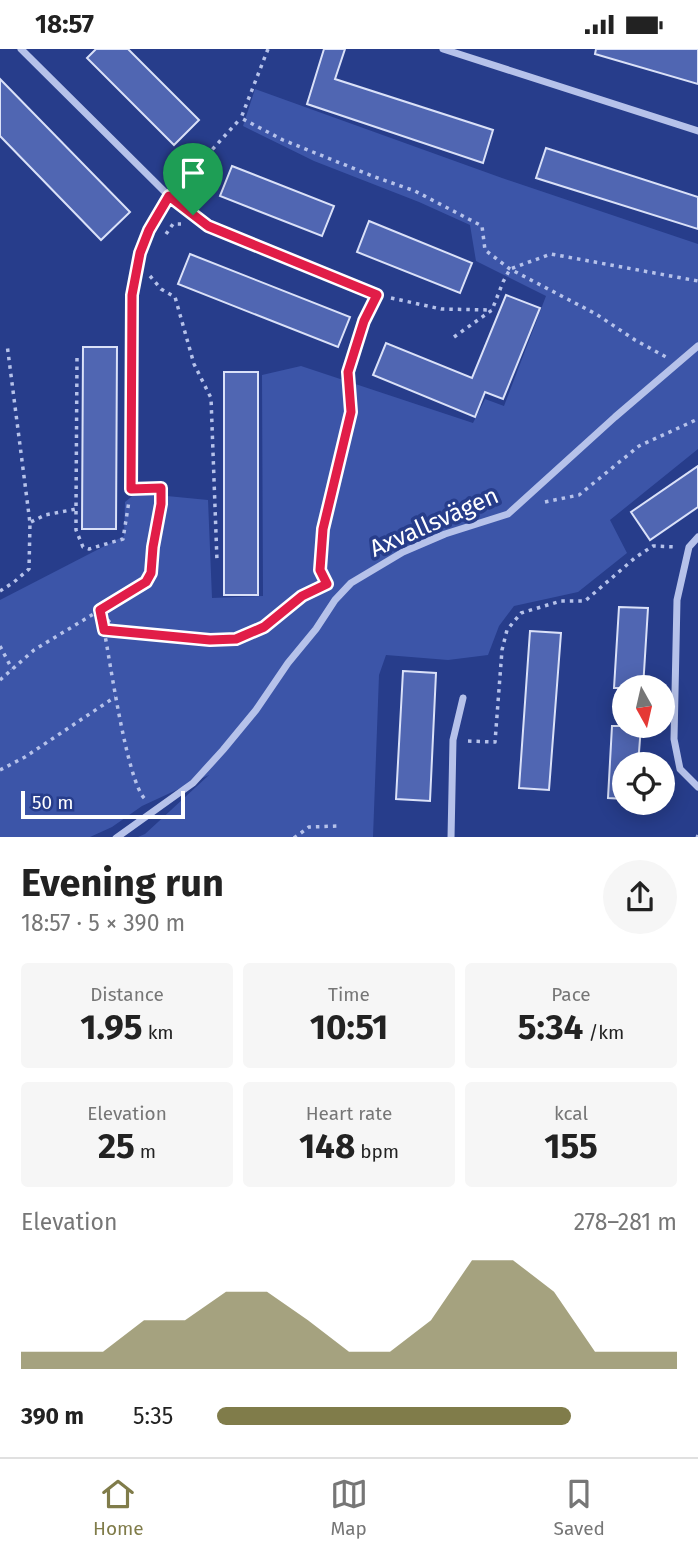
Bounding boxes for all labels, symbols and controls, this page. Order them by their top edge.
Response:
text: 18:57 [35,9,94,40]
pin [163,143,223,215]
icon: arrive [174,154,212,192]
street label: Axvallsvägen [365,481,503,563]
north arrow [612,675,676,739]
map controls [612,675,675,815]
button: locate [612,752,675,815]
scale bar [21,789,186,820]
text: 50 m [32,791,73,814]
text: Evening run [21,860,224,906]
button: share [603,860,677,934]
text: 18:57 · 5 × 390 m [21,909,185,937]
text: Distance [90,983,164,1006]
text: Time [328,983,370,1006]
text: Pace [551,983,591,1006]
text: 1.95 [80,1006,143,1048]
text: 10:51 [310,1006,388,1048]
text: 5:34 [518,1006,583,1048]
text: km [143,1021,174,1044]
text: /km [583,1021,624,1044]
text: Elevation [87,1102,167,1125]
text: Heart rate [306,1102,392,1125]
text: kcal [554,1102,588,1125]
text: 25 [98,1125,135,1167]
text: 148 [299,1125,355,1167]
text: 155 [544,1125,598,1167]
text: m [135,1140,156,1163]
text: bpm [355,1140,399,1163]
text: Elevation [21,1208,117,1236]
text: 278–281 m [574,1208,677,1236]
text: 390 m [21,1402,84,1430]
text: 5:35 [133,1402,173,1430]
tab: Home [93,1475,144,1540]
tab: Map [330,1475,368,1540]
tab: Saved [554,1475,605,1540]

